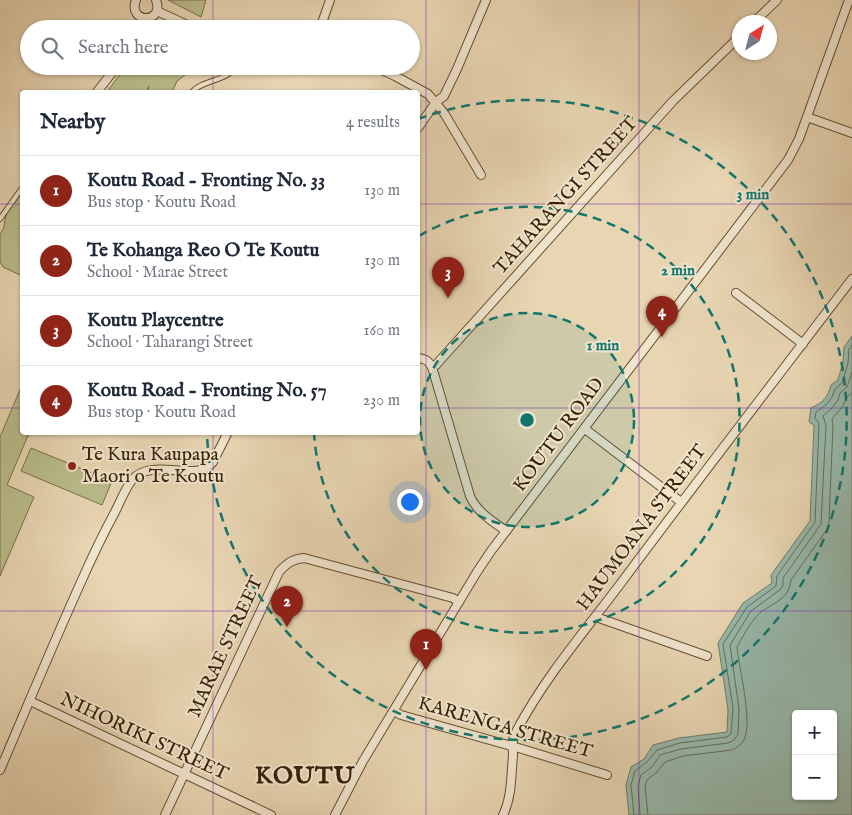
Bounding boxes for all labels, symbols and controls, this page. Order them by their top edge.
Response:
north arrow [732,15,777,60]
search box [20,20,420,75]
icon: search [38,34,66,62]
text: Search here [78,36,169,60]
text: Nearby [40,109,105,136]
street label: TAHARANGI STREET [489,112,643,280]
text: 4 results [346,113,400,133]
text: Koutu Road - Fronting No. 33 [87,169,325,193]
text: 1 [53,181,59,201]
text: 130 m [364,181,400,201]
text: 3 min [737,185,769,204]
text: Bus stop · Koutu Road [87,193,236,213]
text: Te Kohanga Reo O Te Koutu [87,239,319,263]
text: 2 [52,251,60,271]
text: 130 m [364,251,400,271]
pin: 3 [432,257,464,298]
text: 2 min [661,261,695,280]
text: School · Marae Street [87,263,228,283]
pin: 4 [646,296,678,337]
text: Koutu Playcentre [87,309,224,333]
text: 3 [53,321,59,341]
text: 160 m [364,321,400,341]
text: School · Taharangi Street [87,333,253,353]
text: 1 min [587,336,619,355]
street label: KOUTU ROAD [508,373,610,497]
text: Koutu Road - Fronting No. 57 [87,379,327,403]
text: 4 [52,391,60,411]
text: 230 m [363,391,400,411]
text: Bus stop · Koutu Road [87,403,236,423]
centre of rings [518,411,536,429]
street label: HAUMOANA STREET [572,440,712,616]
place label: Te Kura Kaupapa Maori o Te Koutu [82,443,224,489]
marker: Te Kura Kaupapa Maori o Te Koutu [66,460,78,472]
your location [397,489,423,515]
street label: MARAE STREET [183,572,269,722]
pin: 2 [271,586,303,627]
pin: 1 [410,629,442,670]
street label: NIHORIKI STREET [56,687,232,787]
street label: KARENGA STREET [415,692,595,764]
map controls [792,710,837,800]
button: + [792,710,837,755]
button: − [792,755,837,800]
district label: KOUTU [255,761,355,792]

